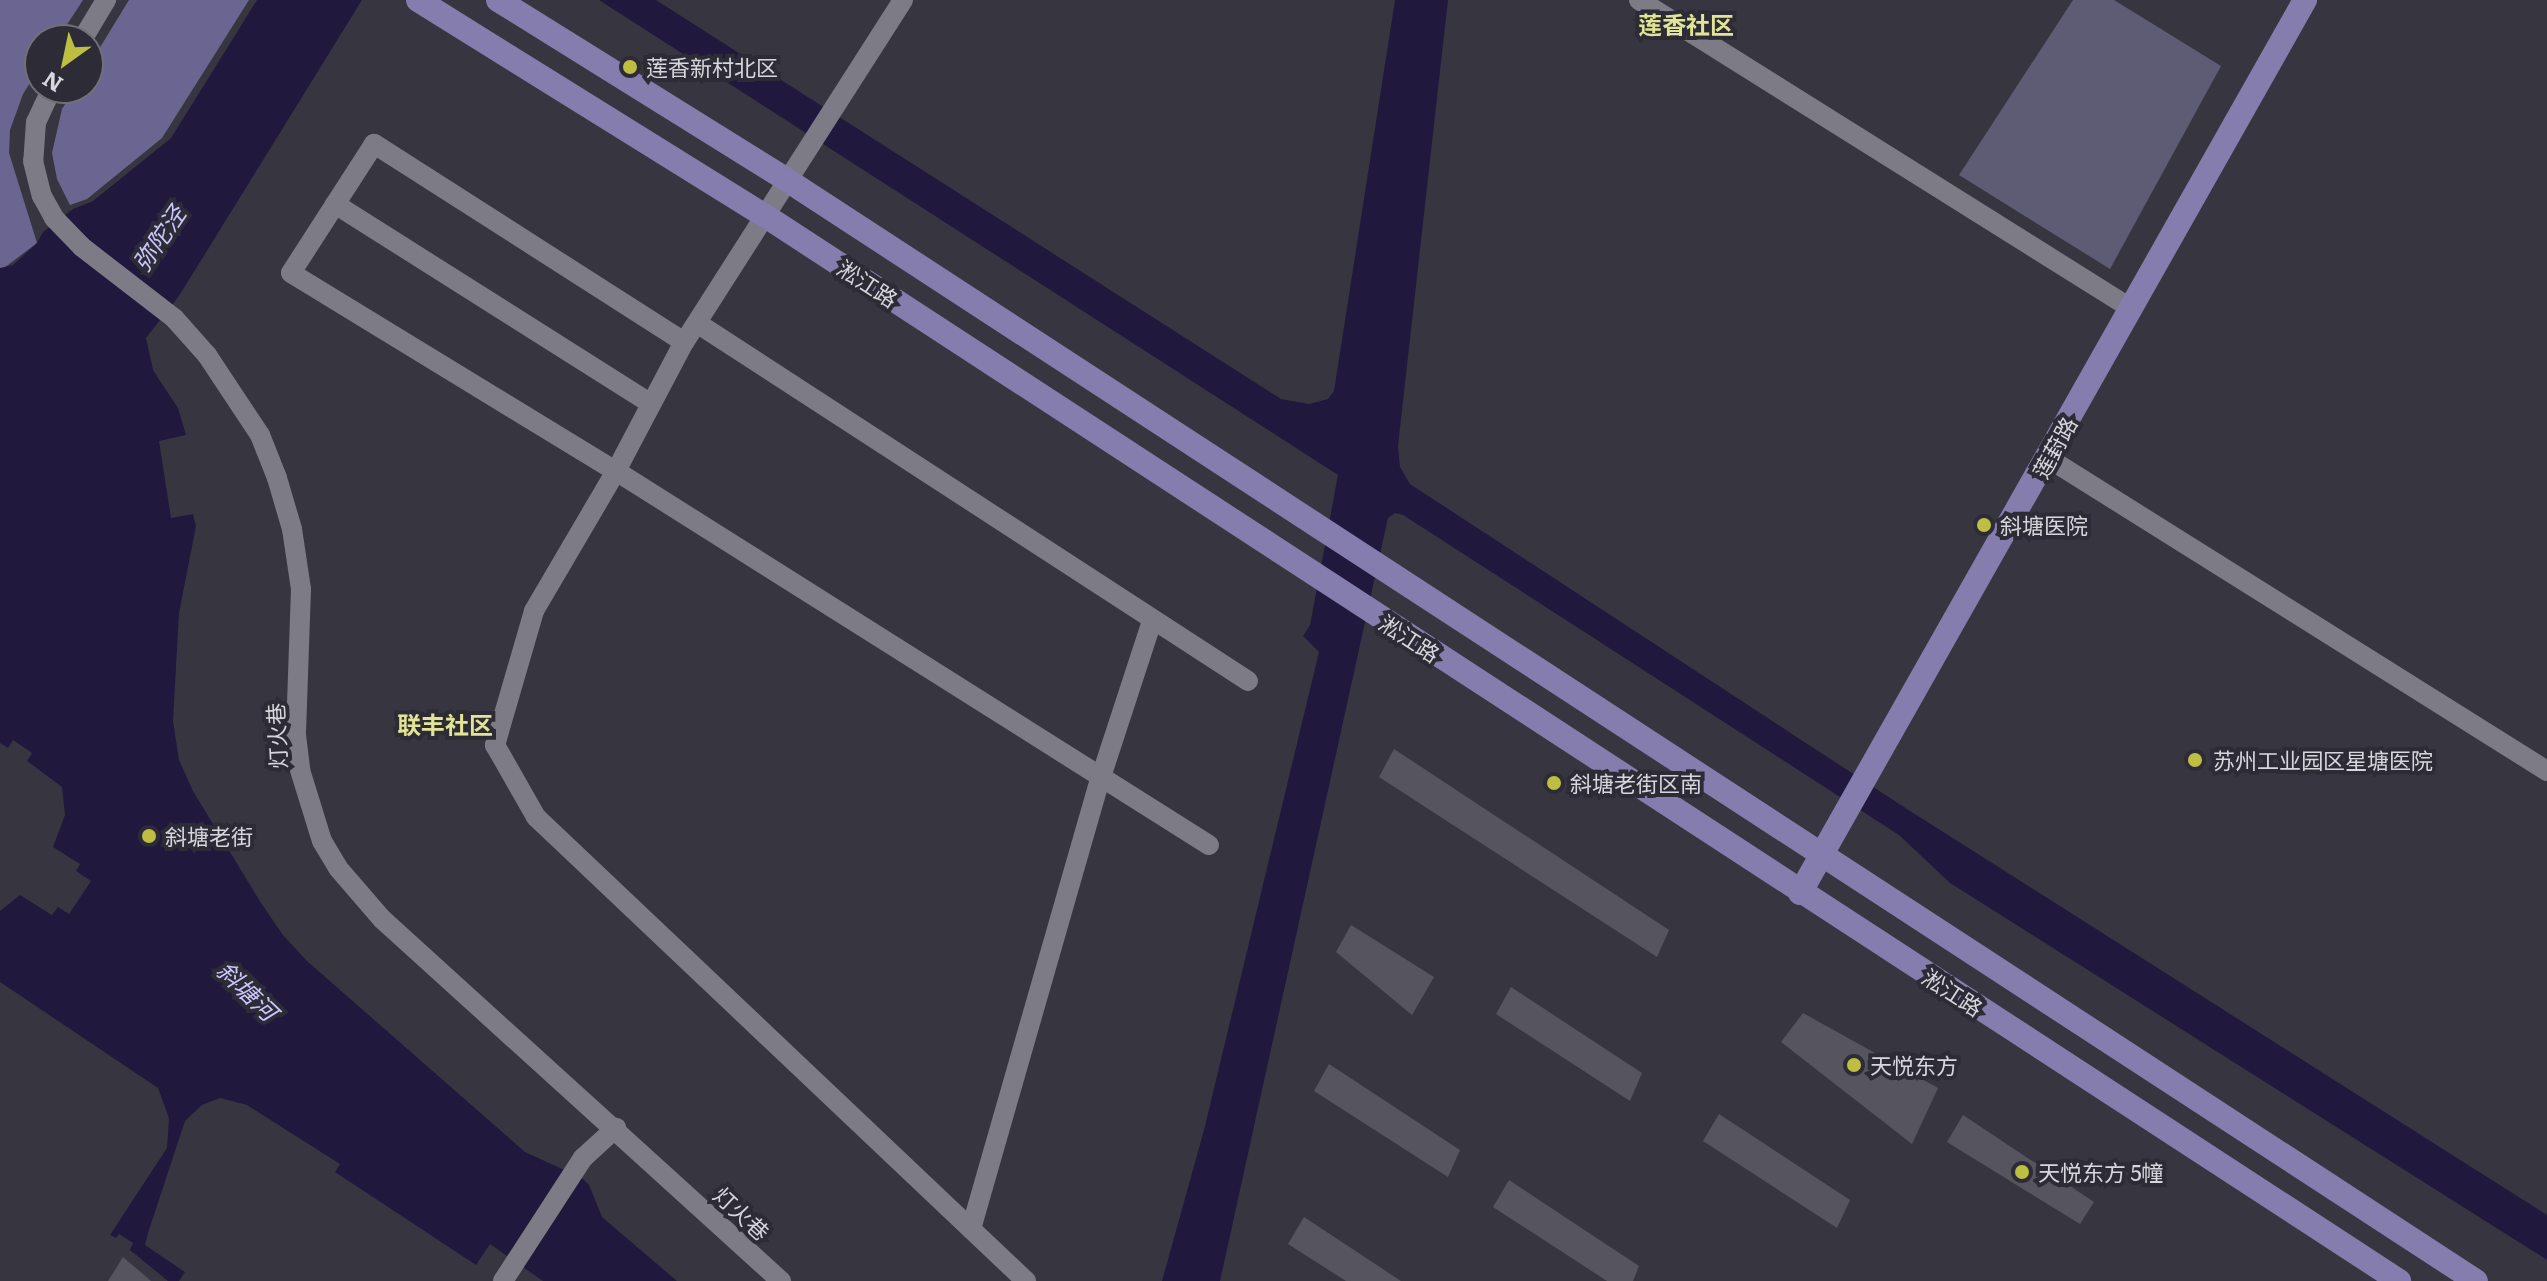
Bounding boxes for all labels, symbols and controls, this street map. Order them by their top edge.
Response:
district label: 莲香社区 [1638,10,1734,38]
north arrow [24,24,104,104]
place label: 莲香新村北区 [646,54,778,80]
marker: 莲香新村北区 [621,58,639,76]
text: N [35,64,68,102]
water label: 弥陀泾 [126,200,190,276]
street label: 淞江路 [833,254,903,312]
street label: 莲葑路 [2026,412,2082,482]
place label: 斜塘医院 [2000,512,2088,538]
marker: 斜塘医院 [1975,516,1993,534]
street label: 淞江路 [1375,609,1445,667]
street label: 灯火巷 [261,702,291,770]
district label: 联丰社区 [397,710,493,738]
place label: 苏州工业园区星塘医院 [2213,747,2433,773]
marker: 苏州工业园区星塘医院 [2184,749,2206,771]
place label: 斜塘老街区南 [1570,770,1702,796]
marker: 斜塘老街区南 [1545,774,1563,792]
place label: 斜塘老街 [165,823,253,849]
marker: 斜塘老街 [140,827,158,845]
water label: 斜塘河 [212,955,284,1025]
street label: 淞江路 [1918,963,1988,1021]
place label: 天悦东方 [1870,1052,1958,1078]
marker: 天悦东方 [1845,1056,1863,1074]
place label: 天悦东方 5幢 [2038,1159,2164,1185]
marker: 天悦东方 5幢 [2013,1163,2031,1181]
street label: 灯火巷 [709,1181,775,1245]

